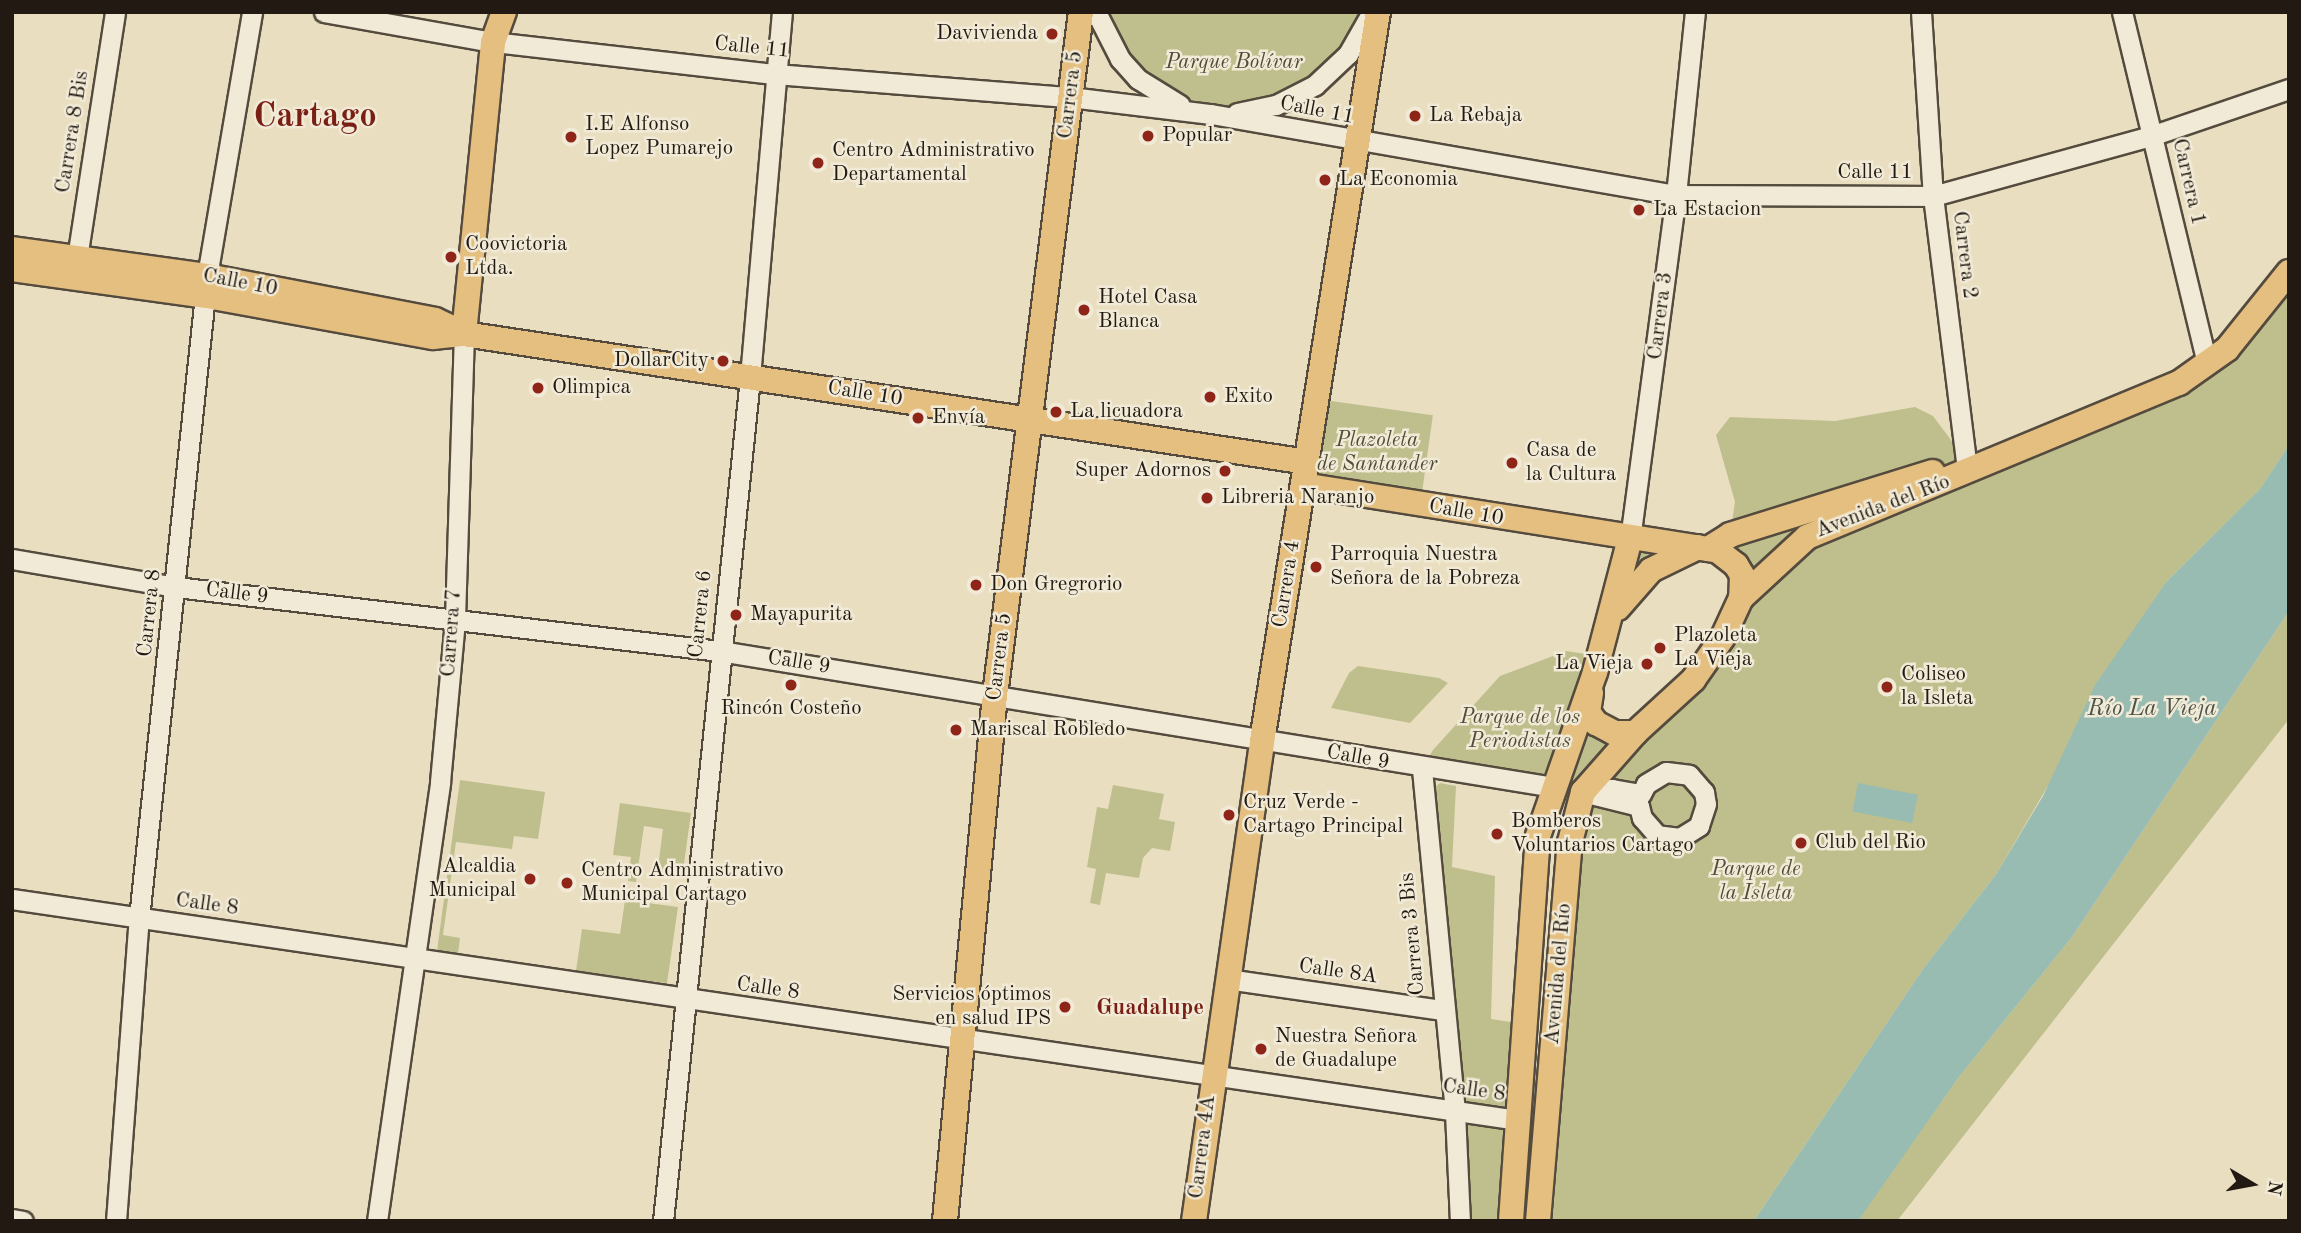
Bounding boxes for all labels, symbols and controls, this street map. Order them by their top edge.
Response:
place label: Davivienda [936,21,1038,47]
marker: Davivienda [1044,26,1060,42]
street label: Calle 11 [713,32,791,64]
street label: Carrera 5 [1053,50,1089,140]
park label: Parque Bolívar [1165,50,1303,76]
street label: Carrera 8 Bis [51,69,95,195]
street label: Calle 11 [1277,91,1357,131]
district label: Cartago [253,96,377,138]
place label: La Rebaja [1429,103,1522,129]
marker: La Rebaja [1407,108,1423,124]
place label: I.E Alfonso Lopez Pumarejo [585,112,733,162]
place label: Popular [1162,123,1232,149]
marker: Popular [1140,128,1156,144]
marker: I.E Alfonso Lopez Pumarejo [563,129,579,145]
street label: Carrera 1 [2166,136,2210,228]
place label: Centro Administrativo Departamental [832,138,1035,188]
marker: Centro Administrativo Departamental [810,155,826,171]
street label: Calle 11 [1837,160,1913,186]
place label: La Economia [1339,167,1458,193]
marker: La Economia [1317,172,1333,188]
place label: La Estacion [1653,197,1761,223]
marker: La Estacion [1631,202,1647,218]
street label: Carrera 2 [1946,210,1982,300]
place label: Coovictoria Ltda. [465,232,567,282]
marker: Coovictoria Ltda. [443,249,459,265]
street label: Calle 10 [200,263,280,303]
street label: Carrera 3 [1643,271,1679,361]
place label: Hotel Casa Blanca [1098,285,1197,335]
marker: Hotel Casa Blanca [1076,302,1092,318]
place label: DollarCity [614,348,709,374]
marker: DollarCity [715,353,731,369]
place label: Olimpica [552,375,631,401]
street label: Calle 10 [826,376,904,412]
marker: Olimpica [530,380,546,396]
place label: Exito [1224,384,1273,410]
marker: Exito [1202,389,1218,405]
place label: La licuadora [1070,399,1183,425]
marker: La licuadora [1048,404,1064,420]
place label: Envía [932,405,985,431]
marker: Envía [910,410,926,426]
park label: Plazoleta de Santander [1317,428,1437,478]
place label: Casa de la Cultura [1526,438,1616,488]
marker: Casa de la Cultura [1504,455,1520,471]
place label: Super Adornos [1075,458,1211,484]
marker: Super Adornos [1217,463,1233,479]
street label: Avenida del Río [1812,470,1954,544]
place label: Libreria Naranjo [1221,485,1374,511]
marker: Libreria Naranjo [1199,490,1215,506]
street label: Calle 10 [1427,494,1505,532]
street label: Carrera 4 [1268,538,1306,630]
place label: Parroquia Nuestra Señora de la Pobreza [1330,542,1520,592]
marker: Parroquia Nuestra Señora de la Pobreza [1308,559,1324,575]
street label: Carrera 8 [133,568,167,658]
street label: Carrera 6 [684,569,718,659]
place label: Don Gregrorio [990,572,1122,598]
marker: Don Gregrorio [968,577,984,593]
street label: Calle 9 [204,578,270,610]
street label: Carrera 7 [436,588,468,678]
place label: Mayapurita [750,602,853,628]
marker: Mayapurita [728,607,744,623]
street label: Carrera 5 [982,612,1018,702]
place label: Plazoleta La Vieja [1674,623,1757,673]
marker: Plazoleta La Vieja [1652,640,1668,656]
street label: Calle 9 [766,646,832,680]
place label: La Vieja [1555,651,1633,677]
marker: La Vieja [1639,656,1655,672]
place label: Coliseo la Isleta [1901,662,1973,712]
marker: Rincón Costeño [783,677,799,693]
marker: Coliseo la Isleta [1879,679,1895,695]
water label: Río La Vieja [2087,695,2217,723]
place label: Rincón Costeño [720,696,862,722]
park label: Parque de los Periodistas [1460,705,1580,755]
place label: Mariscal Robledo [970,717,1125,743]
marker: Mariscal Robledo [948,722,964,738]
street label: Calle 9 [1325,740,1391,776]
place label: Cruz Verde - Cartago Principal [1243,790,1403,840]
marker: Cruz Verde - Cartago Principal [1221,807,1237,823]
place label: Bomberos Voluntarios Cartago [1511,809,1694,859]
marker: Bomberos Voluntarios Cartago [1489,826,1505,842]
place label: Club del Rio [1815,830,1926,856]
marker: Club del Rio [1793,835,1809,851]
place label: Alcaldia Municipal [428,854,516,904]
park label: Parque de la Isleta [1711,857,1801,907]
place label: Centro Administrativo Municipal Cartago [581,858,784,908]
marker: Alcaldia Municipal [522,871,538,887]
street label: Carrera 3 Bis [1395,871,1431,997]
marker: Centro Administrativo Municipal Cartago [559,875,575,891]
street label: Calle 8 [174,888,240,922]
street label: Avenida del Río [1540,902,1578,1046]
street label: Calle 8A [1297,954,1379,990]
street label: Calle 8 [735,972,801,1006]
place label: Servicios óptimos en salud IPS [892,982,1051,1032]
district label: Guadalupe [1096,994,1204,1022]
marker: Servicios óptimos en salud IPS [1057,999,1073,1015]
place label: Nuestra Señora de Guadalupe [1275,1024,1417,1074]
marker: Nuestra Señora de Guadalupe [1253,1041,1269,1057]
street label: Calle 8 [1441,1074,1507,1108]
street label: Carrera 4A [1184,1094,1222,1200]
north arrow [2217,1149,2287,1219]
text: N [2263,1179,2284,1197]

